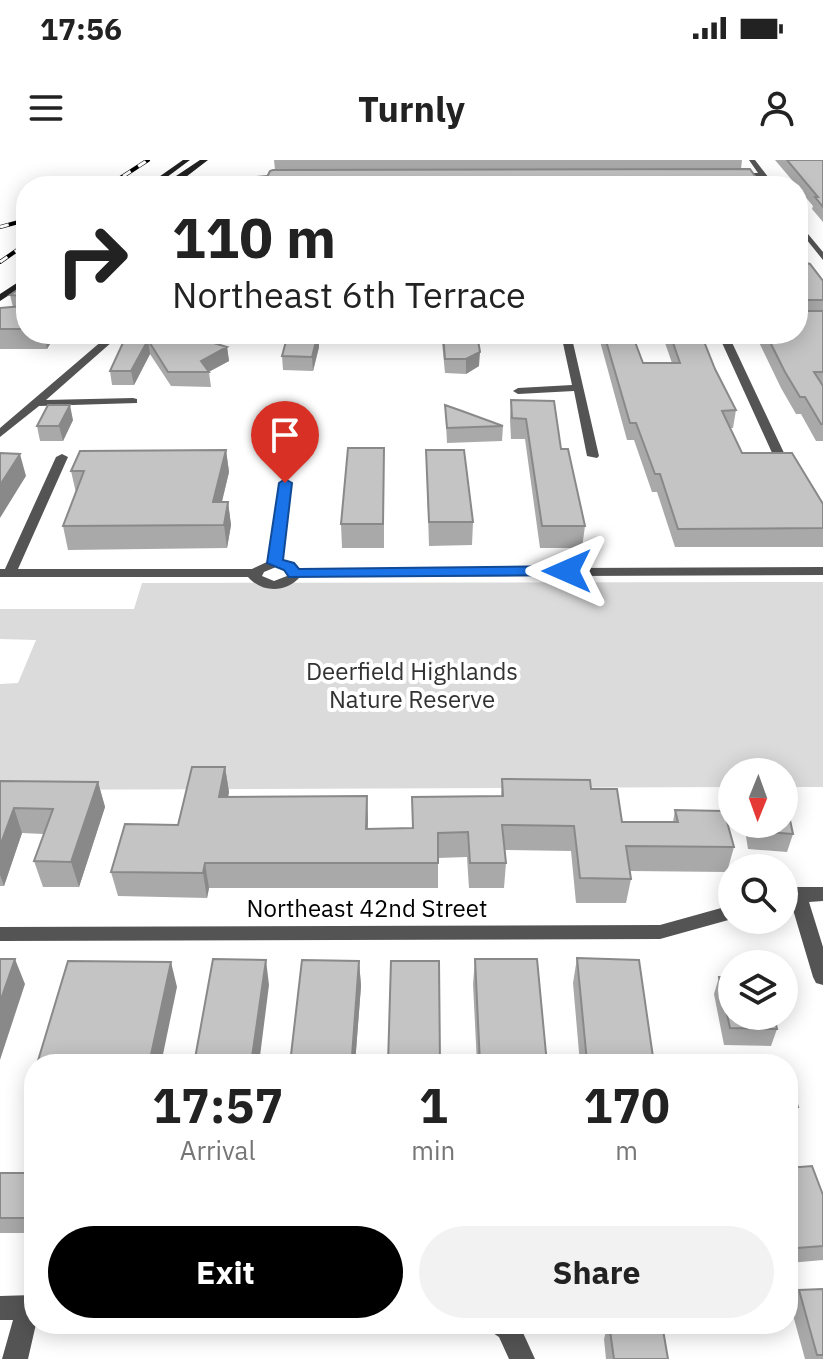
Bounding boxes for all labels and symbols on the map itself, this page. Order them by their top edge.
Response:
pin [251,401,319,483]
position arrow [525,529,609,613]
park label: Deerfield Highlands Nature Reserve [306,655,518,715]
north arrow [718,758,798,838]
street label: Northeast 42nd Street [247,892,487,924]

